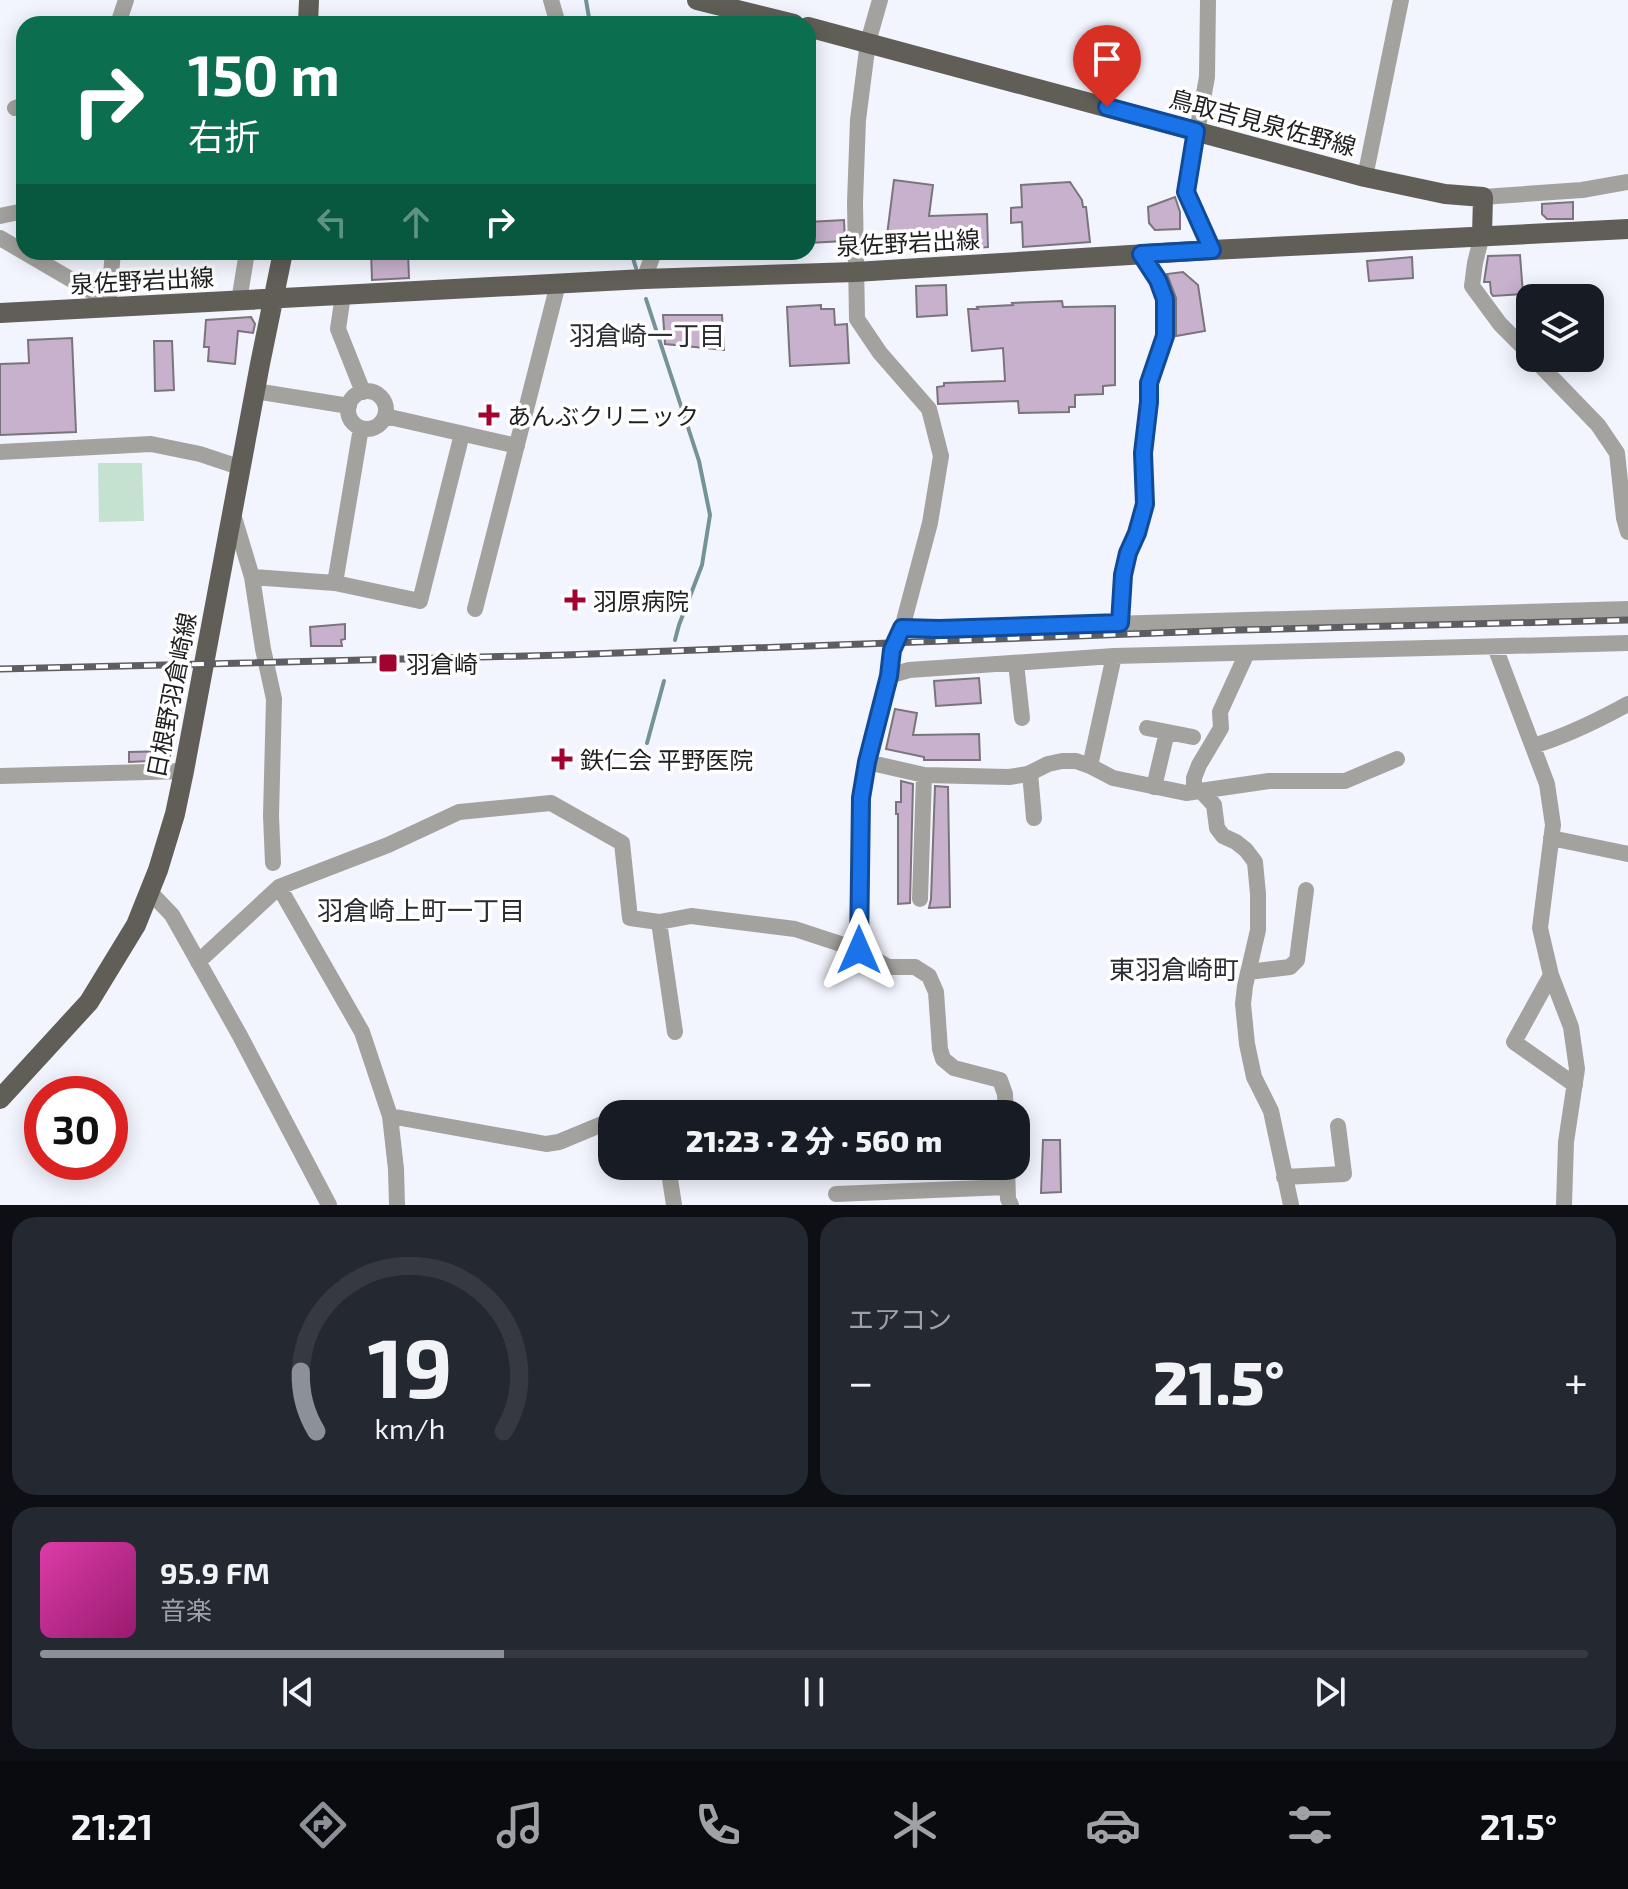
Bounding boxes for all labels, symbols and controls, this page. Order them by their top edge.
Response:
pin [1073,25,1141,107]
icon: arrive [1085,37,1129,81]
text: 150 m [188,40,340,107]
icon: right [56,48,160,152]
street label: 鳥取吉見泉佐野線 [1167,83,1359,161]
text: 右折 [188,114,260,157]
icon: left [310,200,354,244]
icon: ahead [394,200,438,244]
icon: right [478,200,522,244]
street label: 泉佐野岩出線 [835,224,981,260]
street label: 泉佐野岩出線 [69,262,215,298]
map controls [1516,284,1604,372]
button: layers [1516,284,1604,372]
district label: 羽倉崎一丁目 [569,319,725,350]
place label: あんぶクリニック [507,401,699,430]
marker: あんぶクリニック [478,404,500,426]
place label: 羽原病院 [593,586,689,615]
marker: 羽原病院 [564,589,586,611]
street label: 日根野羽倉崎線 [141,610,201,780]
place label: 羽倉崎 [406,649,478,678]
marker: 羽倉崎 [377,652,399,674]
place label: 鉄仁会 平野医院 [580,745,753,774]
marker: 鉄仁会 平野医院 [551,748,573,770]
district label: 羽倉崎上町一丁目 [317,894,525,925]
position arrow [817,908,901,992]
district label: 東羽倉崎町 [1109,953,1239,984]
speed limit sign: 30 [24,1076,128,1180]
text: 21:23 · 2 分 · 560 m [686,1122,942,1158]
text: エアコン [848,1303,952,1334]
text: 19 [367,1315,453,1415]
text: 21.5° [1153,1345,1284,1417]
text: − [848,1354,874,1407]
text: + [1564,1354,1588,1407]
text: km/h [375,1410,445,1445]
text: 95.9 FM [160,1554,270,1590]
text: 音楽 [160,1594,212,1625]
icon: previous [276,1670,320,1714]
icon: pause [792,1670,836,1714]
icon: next [1308,1670,1352,1714]
icon: directions [295,1797,351,1853]
icon: music [492,1797,548,1853]
icon: phone [690,1797,746,1853]
icon: climate [887,1797,943,1853]
icon: car [1085,1797,1141,1853]
icon: filters [1282,1797,1338,1853]
text: 21:21 [71,1804,153,1847]
text: 21.5° [1480,1804,1557,1847]

